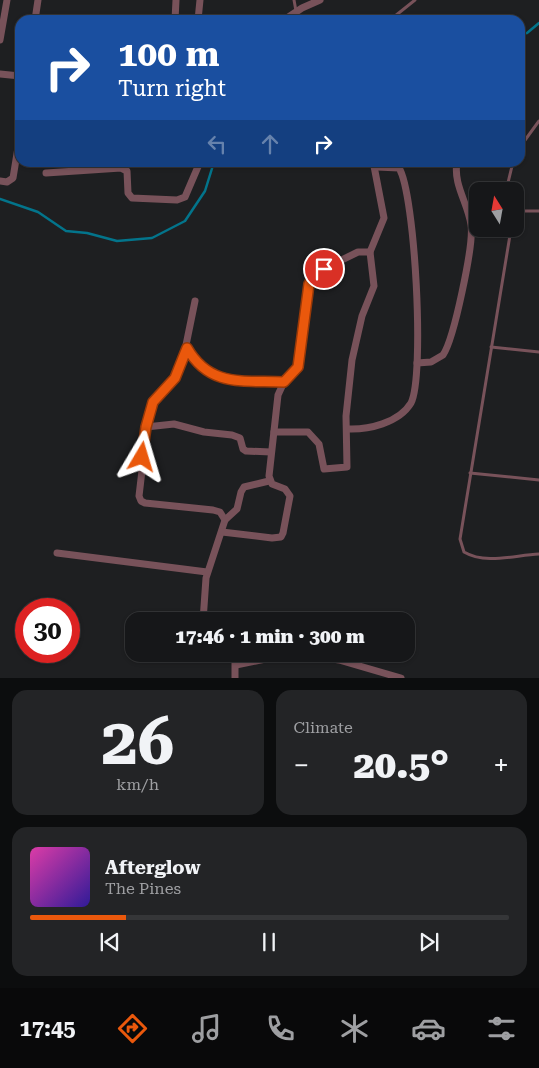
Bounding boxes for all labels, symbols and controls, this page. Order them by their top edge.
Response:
text: 100 m [118,34,219,75]
icon: right [35,35,100,100]
text: Turn right [118,76,226,101]
icon: left [203,130,231,158]
icon: ahead [256,130,284,158]
icon: right [309,130,337,158]
north arrow [469,182,524,238]
map controls [469,182,524,237]
pin [303,248,345,290]
icon: arrive [310,255,338,283]
position arrow [115,430,167,482]
speed limit sign: 30 [15,598,80,663]
text: 17:46 · 1 min · 300 m [175,625,365,648]
text: 26 [101,704,174,780]
text: Climate [294,718,353,737]
text: 20.5° [353,743,449,787]
text: − [294,749,309,782]
text: + [493,749,509,782]
text: km/h [116,775,159,794]
text: Afterglow [105,856,201,879]
text: The Pines [105,879,181,898]
icon: previous [96,928,124,956]
icon: pause [255,928,283,956]
icon: next [415,928,443,956]
icon: directions [115,1011,150,1046]
icon: music [189,1011,224,1046]
icon: phone [263,1011,298,1046]
icon: climate [337,1011,372,1046]
icon: car [411,1011,446,1046]
icon: filters [484,1011,519,1046]
text: 17:45 [19,1016,76,1041]

